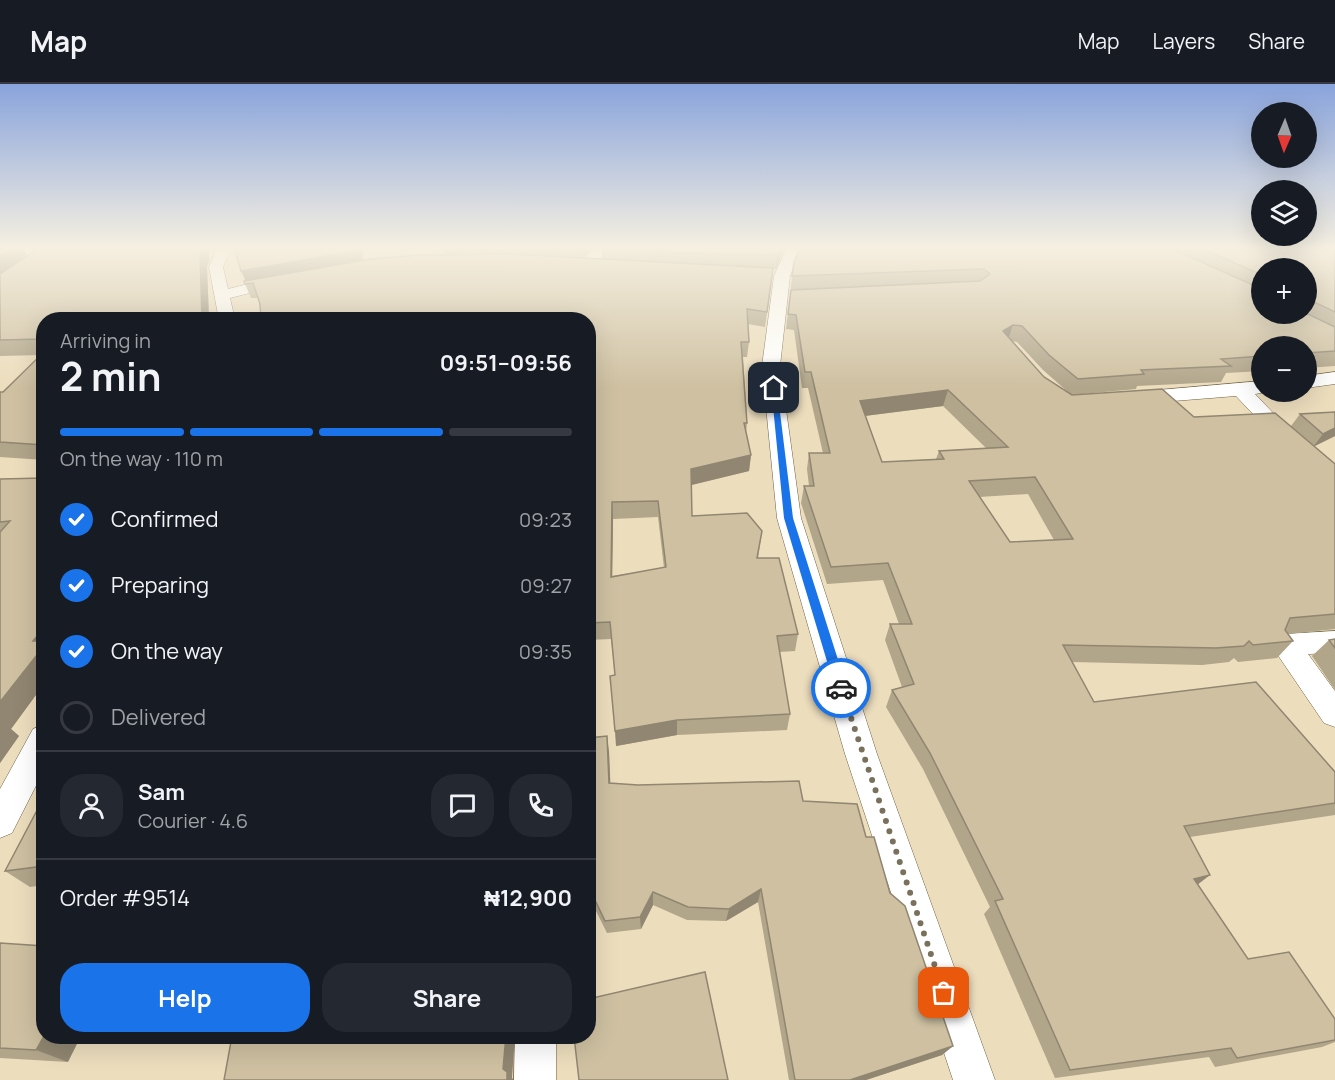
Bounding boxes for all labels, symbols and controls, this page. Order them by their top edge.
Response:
text: Map [30,22,87,60]
text: Map [1078,27,1119,55]
text: Layers [1152,27,1215,55]
text: Share [1248,27,1305,55]
north arrow [1251,102,1317,168]
map controls [1251,102,1317,402]
button: layers [1251,180,1317,246]
button: + [1251,258,1317,324]
text: Arriving in [60,327,151,354]
button: − [1251,336,1317,402]
text: 09:51–09:56 [440,348,572,378]
text: 2 min [60,349,161,403]
pin [748,362,799,413]
icon: home [757,371,790,404]
text: On the way · 110 m [60,445,223,472]
icon: check [60,503,93,536]
text: Confirmed [111,504,219,534]
text: 09:23 [519,506,572,533]
icon: check [60,569,93,602]
text: Preparing [111,570,209,600]
text: 09:27 [520,572,572,599]
icon: check [60,635,93,668]
text: On the way [111,636,223,666]
text: 09:35 [519,638,572,665]
courier [811,658,871,718]
icon: car [825,672,858,705]
text: Delivered [111,702,206,732]
button: person [60,774,123,837]
button: chat [431,774,494,837]
button: phone [509,774,572,837]
text: Sam [138,777,185,807]
text: Courier · 4.6 [138,807,248,834]
text: Order #9514 [60,883,190,913]
text: ₦12,900 [484,883,572,913]
button: Help [60,963,310,1032]
button: Share [322,963,572,1032]
pin [918,967,969,1018]
icon: bag [927,976,960,1009]

